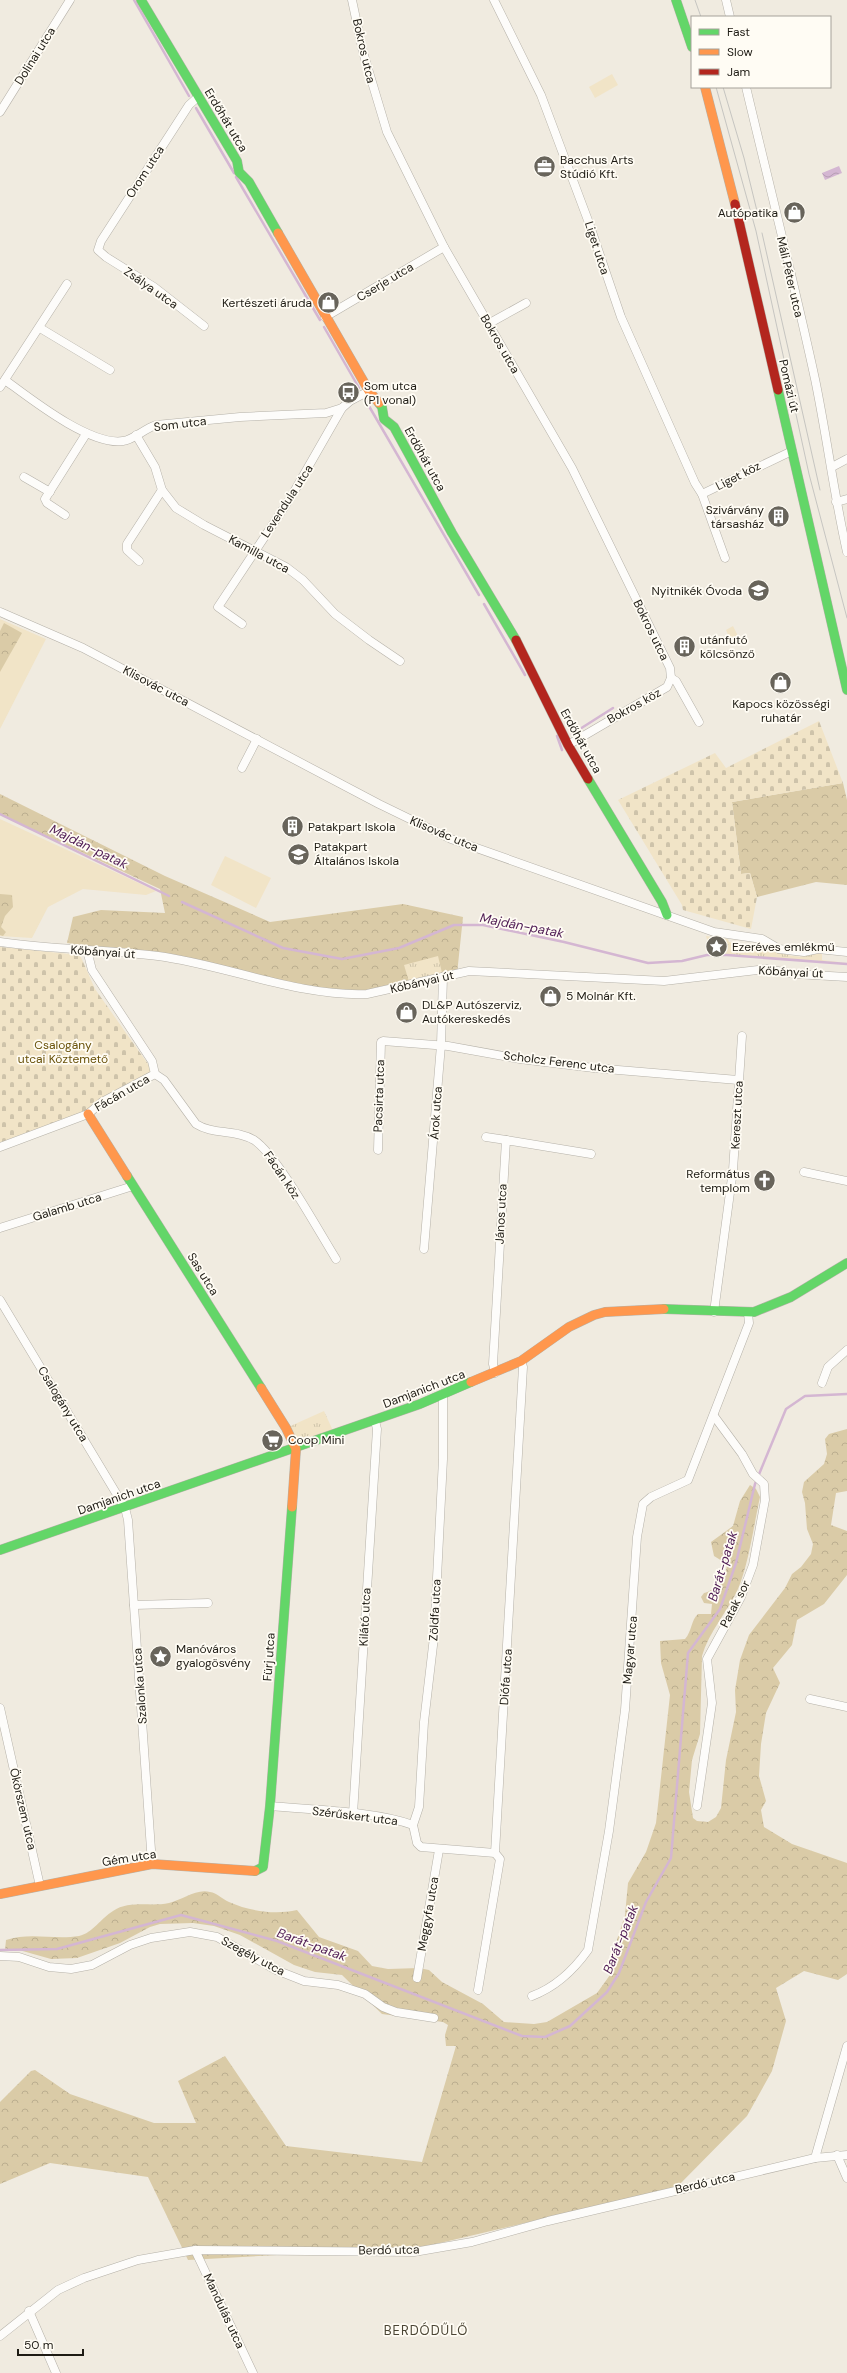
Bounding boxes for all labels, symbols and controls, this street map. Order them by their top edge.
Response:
legend [691,16,831,88]
street label: Bokros utca [349,17,379,85]
street label: Dolinai utca [11,24,59,88]
text: Fast [727,24,750,40]
text: Slow [727,44,753,60]
text: Jam [727,64,750,80]
street label: Erdőhát utca [201,85,251,155]
street label: Orom utca [122,143,168,201]
place label: Bacchus Arts Stúdió Kft. [560,152,634,182]
office icon: Bacchus Arts Stúdió Kft. [532,154,558,180]
shop icon: Autópatika [781,200,807,226]
place label: Autópatika [718,205,778,221]
street label: Liget utca [581,219,613,277]
street label: Máli Péter utca [773,235,807,319]
street label: Cserje utca [354,259,416,305]
street label: Zsálya utca [121,264,181,312]
shop icon: Kertészeti áruda [315,290,341,316]
place label: Kertészeti áruda [222,295,312,311]
street label: Bokros utca [477,312,523,376]
street label: Pomázi út [775,358,803,414]
place label: Som utca (P1 vonal) [364,378,417,408]
bus stop icon: Som utca (P1 vonal) [336,380,362,406]
street label: Som utca [153,413,207,435]
street label: Erdőhát utca [401,424,449,494]
street label: Liget köz [713,458,763,494]
street label: Levendula utca [257,461,317,541]
place label: Szivárvány társasház [706,502,764,532]
building icon: Szivárvány társasház [766,504,792,530]
street label: Kamilla utca [226,531,292,577]
school or university icon: Nyitnikék Óvoda [745,578,771,604]
place label: Nyitnikék Óvoda [652,583,742,599]
street label: Bokros utca [629,597,673,663]
place label: utánfutó kölcsönző [700,632,755,662]
building icon: utánfutó kölcsönző [671,634,697,660]
street label: Klisovác utca [120,662,192,710]
shop icon: Kapocs közösségi ruhatár [768,670,794,696]
street label: Bokros köz [604,685,664,727]
place label: Kapocs közösségi ruhatár [732,696,830,726]
street label: Erdőhát utca [557,706,605,776]
street label: Klisovác utca [407,812,481,856]
building icon: Patakpart Iskola [279,814,305,840]
place label: Patakpart Iskola [308,819,395,835]
water label: Majdán-patak [47,820,131,873]
place label: Patakpart Általános Iskola [314,839,399,869]
school or university icon: Patakpart Általános Iskola [286,841,312,867]
water label: Majdán-patak [479,909,566,942]
place icon: Ezeréves emlékmű [703,934,729,960]
place label: Ezeréves emlékmű [732,939,835,955]
street label: Kőbányai út [70,942,136,962]
street label: Kőbányai út [758,962,824,982]
street label: Kőbányai út [389,967,456,997]
shop icon: 5 Molnár Kft. [537,983,563,1009]
place label: 5 Molnár Kft. [566,988,636,1004]
place label: DL&P Autószerviz, Autókereskedés [422,997,522,1027]
shop icon: DL&P Autószerviz, Autókereskedés [393,999,419,1025]
park label: Csalogány utcai Köztemető [18,1037,108,1067]
street label: Scholcz Ferenc utca [503,1047,615,1077]
street label: Pacsirta utca [370,1059,388,1133]
street label: Fácán utca [92,1071,152,1115]
street label: Kereszt utca [727,1080,747,1150]
street label: Árok utca [426,1086,446,1140]
street label: Fácán köz [260,1148,304,1202]
place label: Református templom [686,1166,750,1196]
church icon: Református templom [752,1168,778,1194]
street label: János utca [491,1183,511,1245]
street label: Galamb utca [31,1189,103,1225]
street label: Sas utca [184,1250,222,1298]
street label: Csalogány utca [34,1363,92,1445]
street label: Damjanich utca [381,1366,467,1412]
supermarket icon: Coop Mini [259,1427,285,1453]
place label: Coop Mini [288,1432,344,1448]
street label: Damjanich utca [76,1475,162,1519]
water label: Barát-patak [704,1529,741,1603]
street label: Patak sor [716,1577,754,1630]
street label: Zöldfa utca [425,1579,445,1641]
street label: Kilátó utca [355,1587,375,1647]
street label: Magyar utca [619,1615,641,1685]
street label: Fürj utca [259,1632,279,1682]
place label: Manóváros gyalogösvény [176,1641,251,1671]
place icon: Manóváros gyalogösvény [147,1643,173,1669]
street label: Szalonka utca [129,1647,151,1725]
street label: Diófa utca [496,1648,516,1706]
street label: Ökörszem utca [6,1767,40,1851]
street label: Szérűskert utca [311,1803,399,1829]
street label: Gém utca [101,1846,157,1870]
street label: Meggyfa utca [414,1876,442,1952]
water label: Barát-patak [599,1902,642,1976]
water label: Barát-patak [275,1924,349,1965]
street label: Szegély utca [218,1933,288,1979]
street label: Berdó utca [674,2168,736,2198]
street label: Berdó utca [358,2241,420,2259]
street label: Mandulás utca [200,2271,248,2351]
district label: BERDÓDŰLŐ [384,2322,468,2339]
scale bar [18,2331,83,2357]
text: 50 m [24,2337,53,2353]

